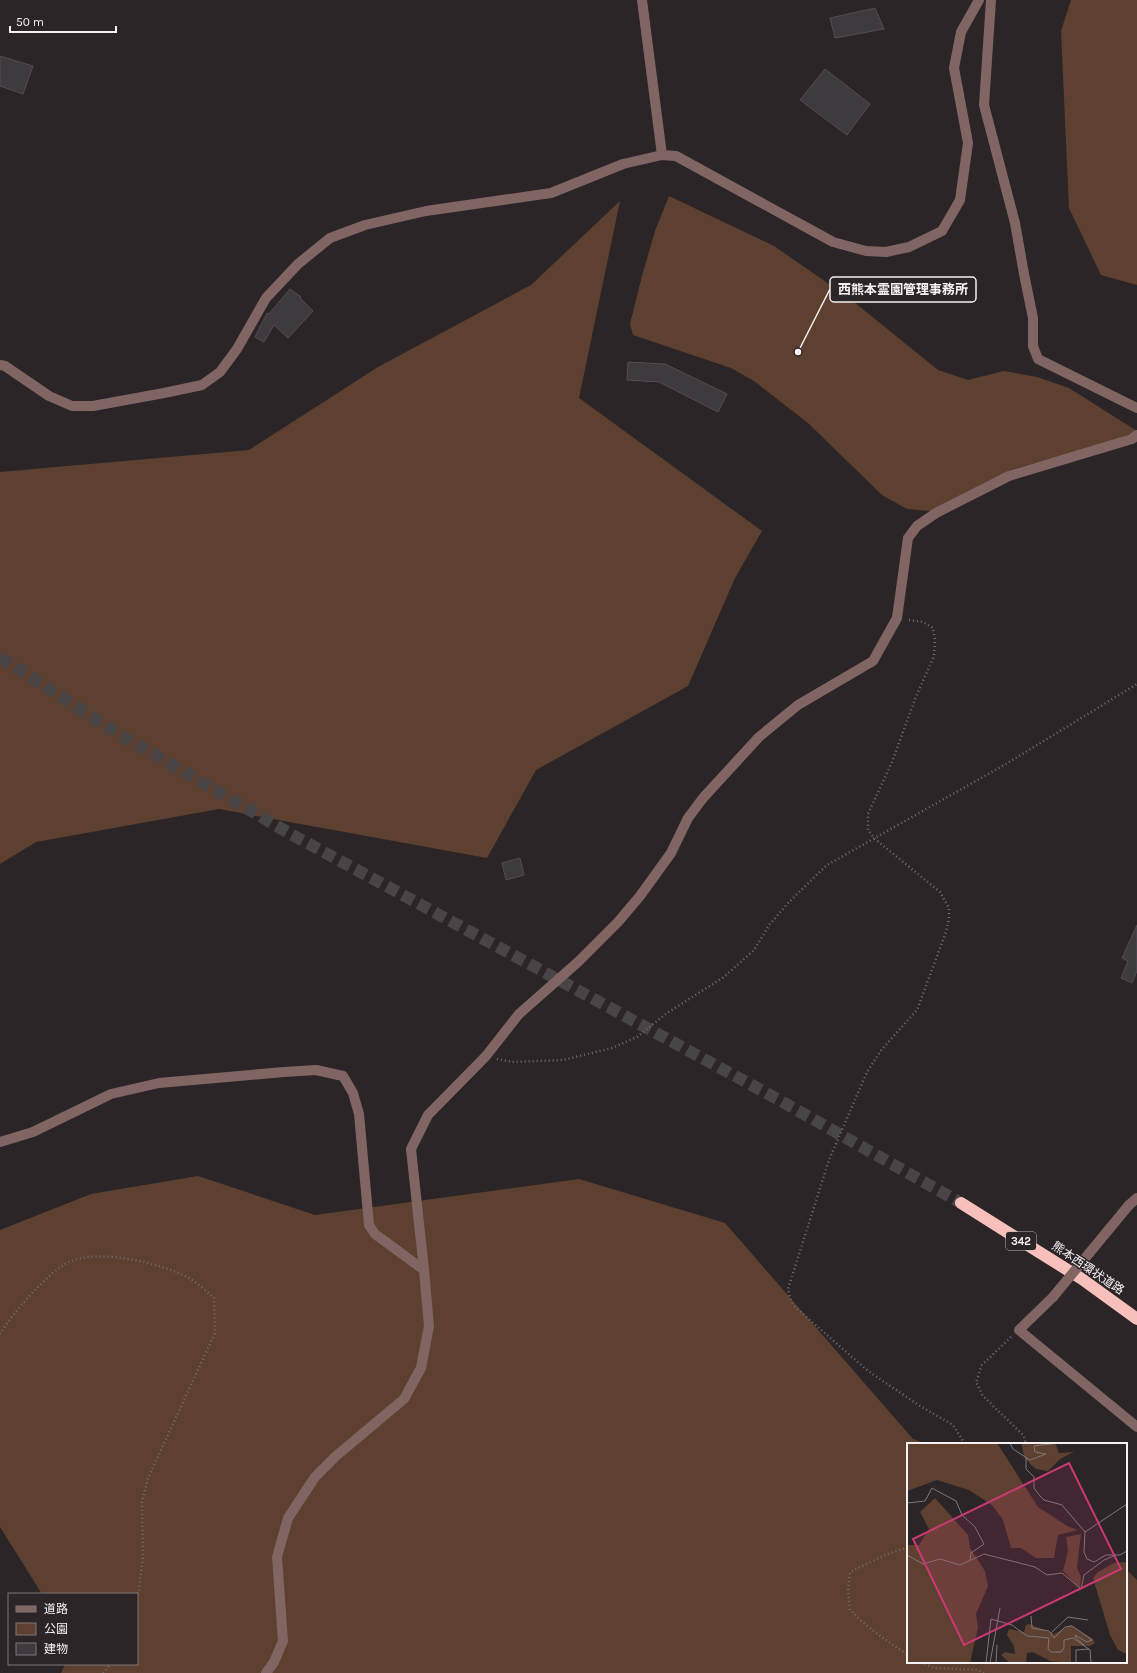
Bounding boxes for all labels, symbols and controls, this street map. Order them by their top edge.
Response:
scale bar [10,8,116,34]
text: 50 m [16,15,44,29]
callout: 西熊本霊園管理事務所 [830,277,976,302]
text: 西熊本霊園管理事務所 [838,282,968,297]
road number: 342 [1006,1232,1036,1250]
street label: 熊本西環状道路 [1049,1239,1127,1297]
inset map [907,1443,1127,1663]
legend [8,1593,138,1665]
text: 道路 [44,1602,68,1616]
text: 公園 [44,1622,68,1636]
text: 建物 [44,1642,68,1656]

